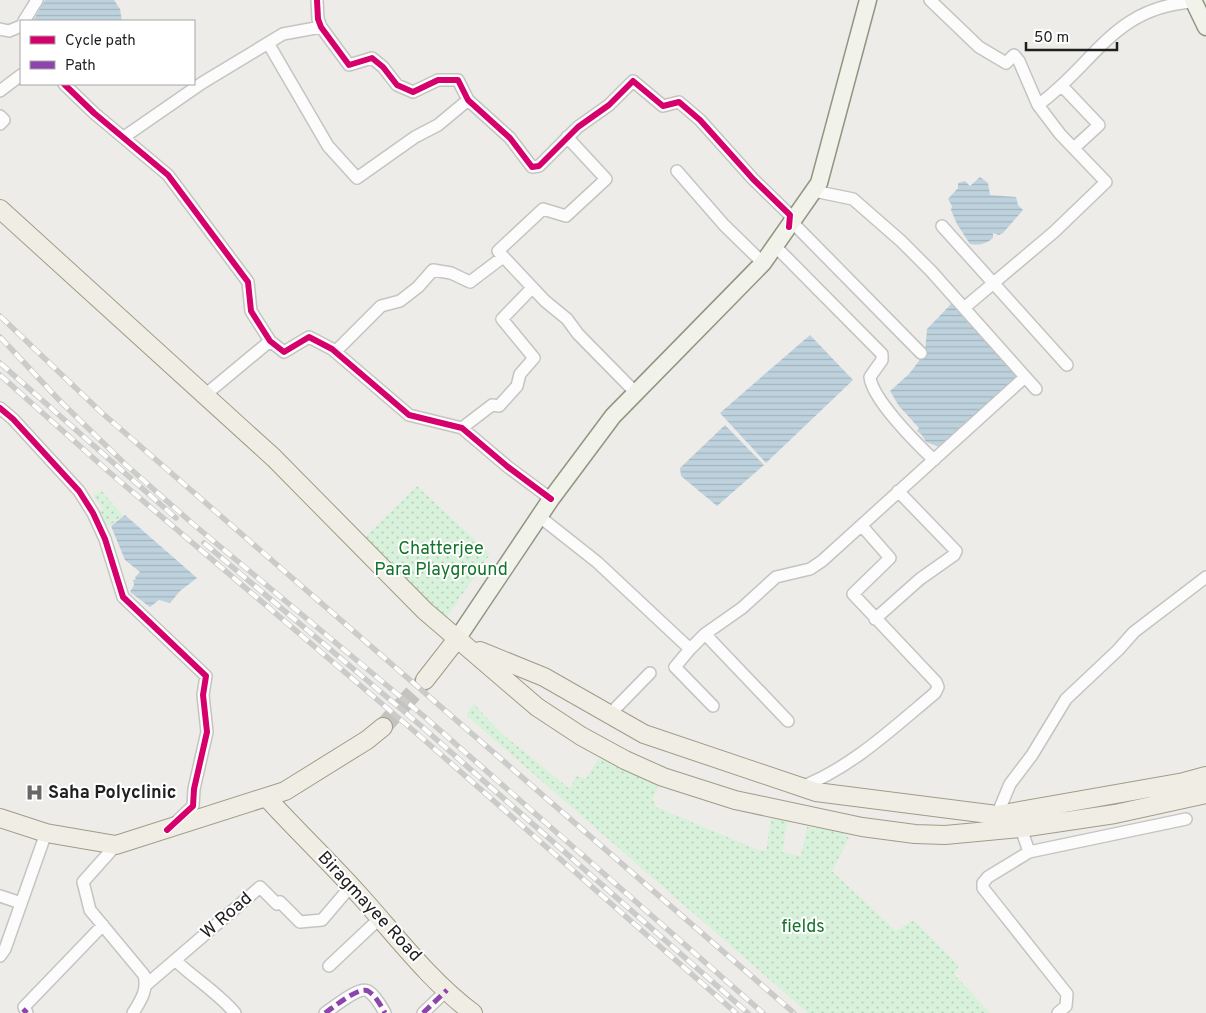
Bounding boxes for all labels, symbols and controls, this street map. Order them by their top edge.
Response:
legend [20,20,195,85]
scale bar [1026,20,1117,52]
text: 50 m [1034,29,1069,48]
text: Cycle path [65,32,136,51]
text: Path [65,57,96,76]
park label: Chatterjee Para Playground [374,538,508,582]
place label: Saha Polyclinic [48,782,177,805]
hospital icon: Saha Polyclinic [24,783,44,803]
street label: Biragmayee Road [312,847,426,967]
street label: W Road [197,887,257,945]
park label: fields [781,916,825,939]

